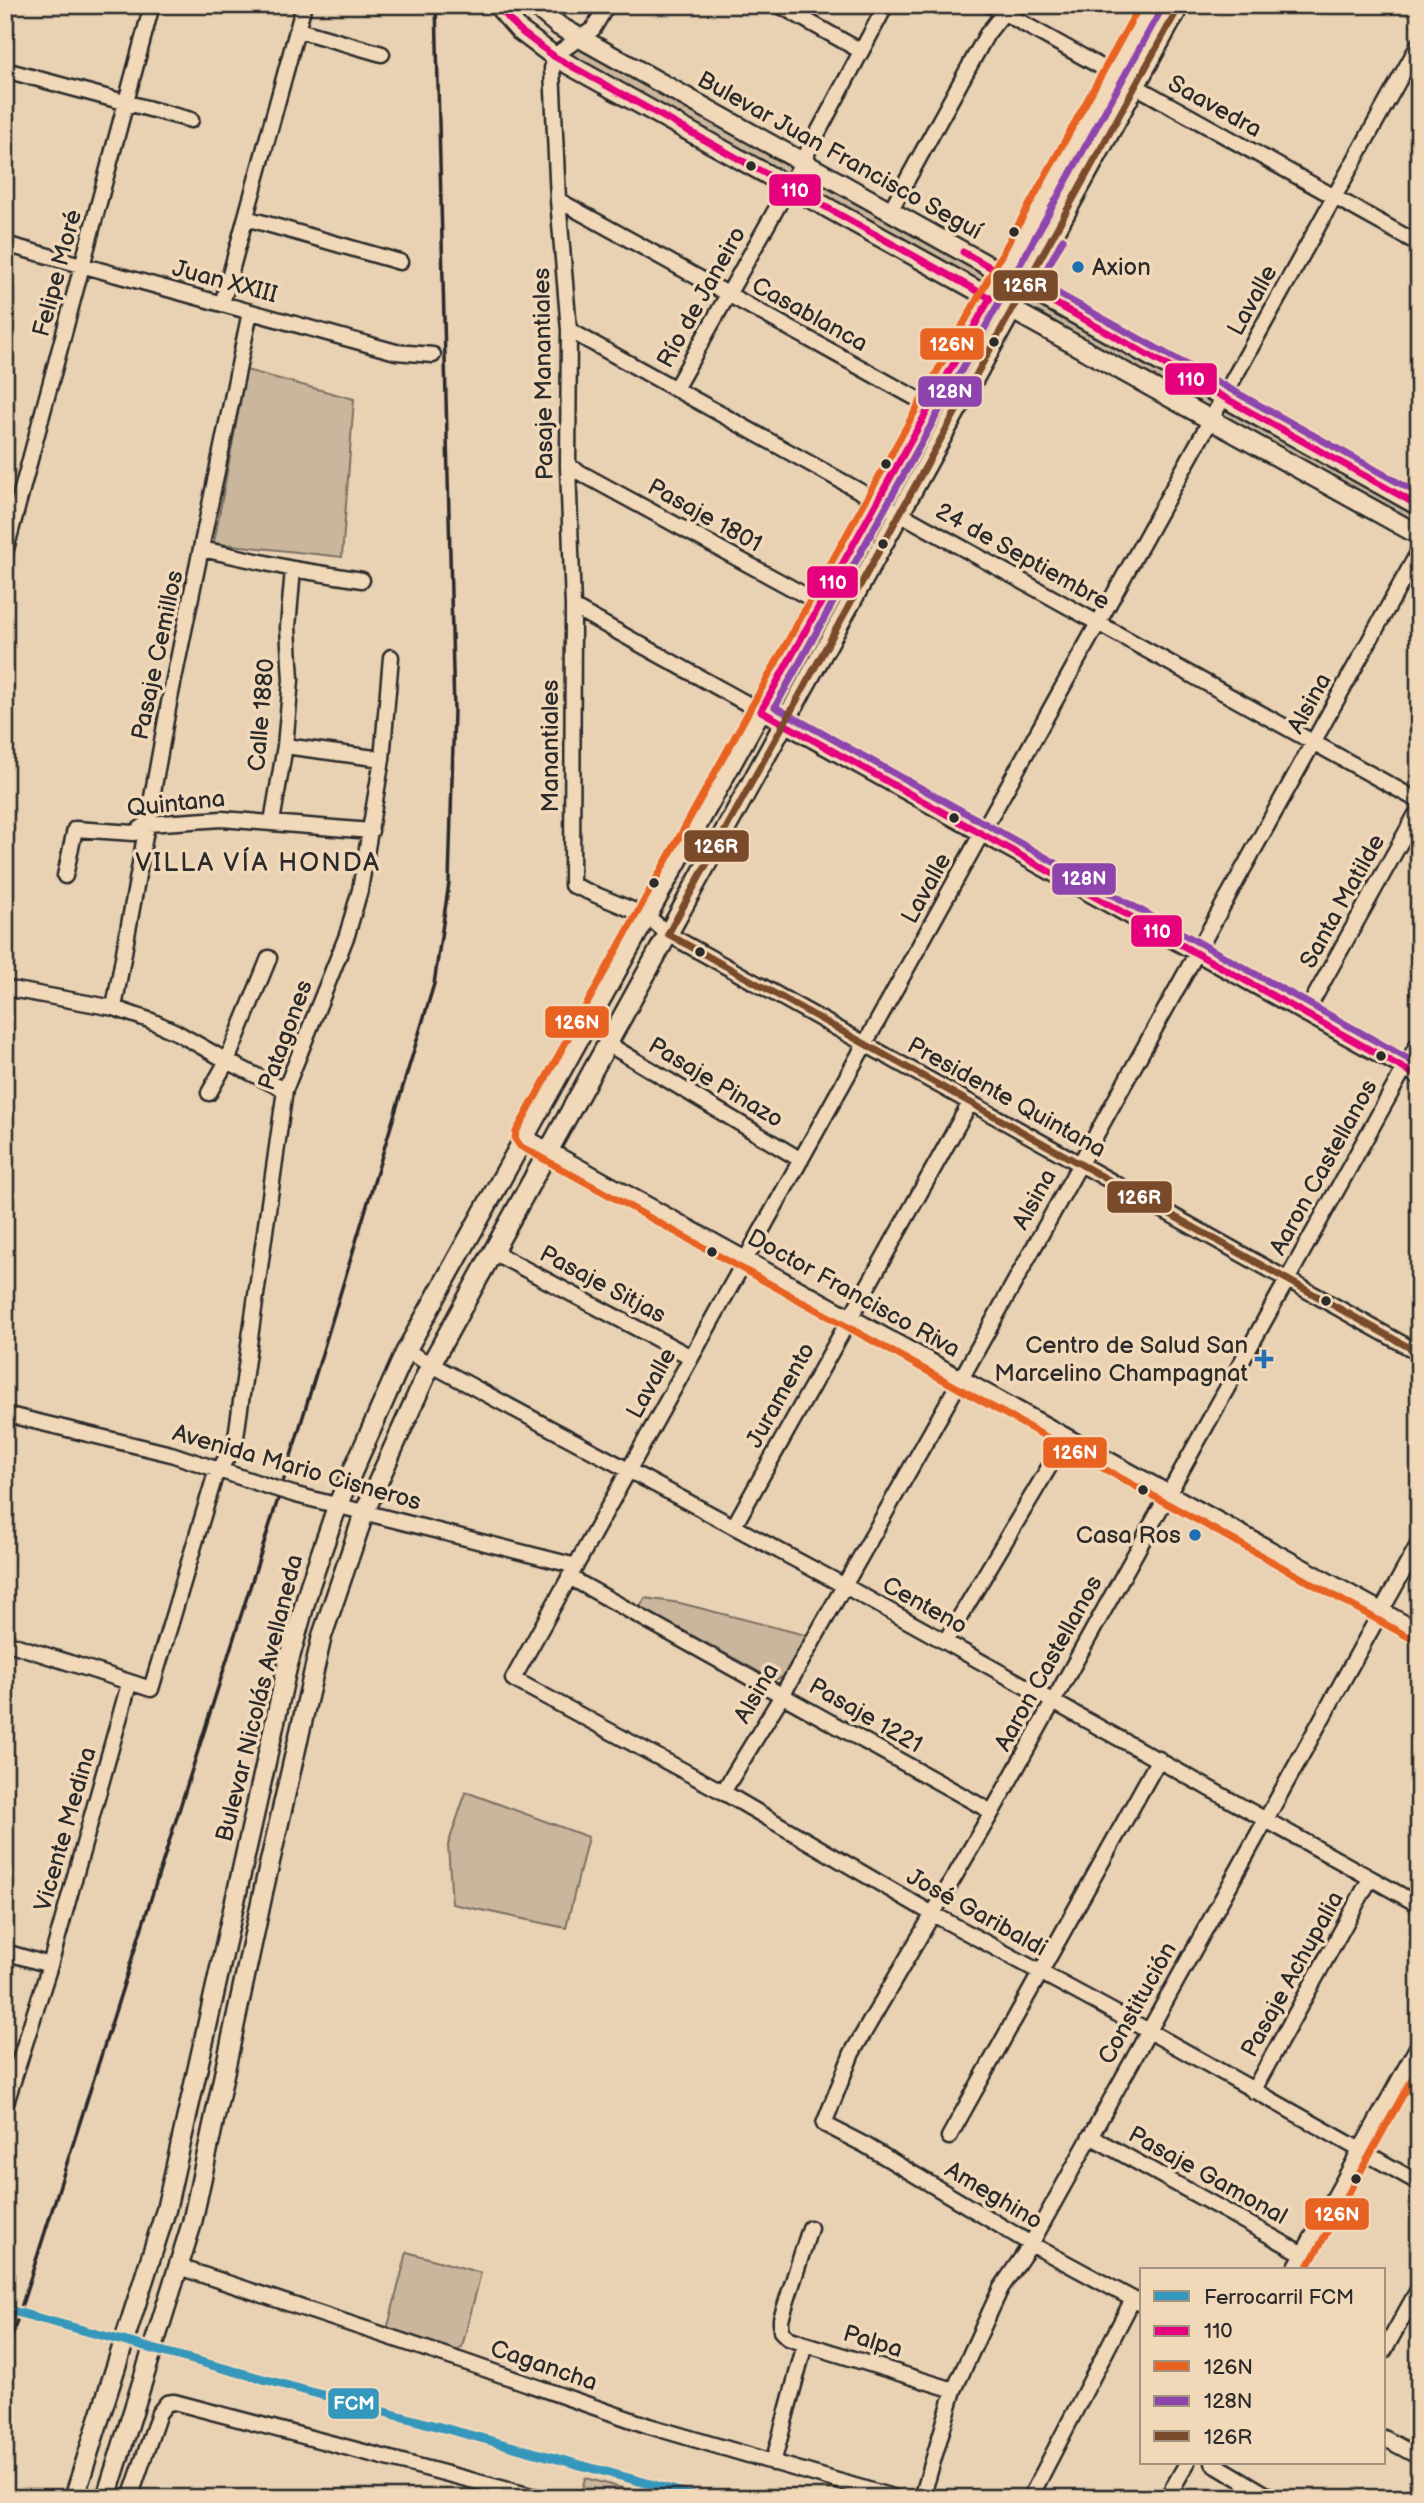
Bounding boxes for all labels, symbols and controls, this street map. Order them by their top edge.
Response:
street label: Bulevar Juan Francisco Seguí [692,65,988,246]
street label: Saavedra [1163,69,1267,144]
unlabelled marker [744,159,758,173]
line badge: 110 [768,173,822,207]
text: 110 [781,180,809,203]
street label: Felipe Moré [27,206,88,340]
street label: Río de Janeiro [651,222,752,373]
unlabelled marker [1007,225,1021,239]
place label: Axion [1092,253,1151,282]
street label: Juan XXIII [169,254,281,309]
marker: Axion [1070,259,1086,275]
street label: Lavalle [1221,260,1284,341]
street label: Pasaje Manantiales [527,267,560,480]
line badge: 126R [992,269,1059,302]
street label: Casablanca [747,271,873,358]
text: 126R [1003,275,1047,298]
line badge: 126N [919,327,985,361]
text: 126N [929,334,975,357]
unlabelled marker [987,335,1001,349]
line badge: 110 [1164,362,1218,396]
text: 110 [1177,369,1205,392]
line badge: 128N [917,375,983,408]
text: 128N [927,381,973,404]
unlabelled marker [879,457,893,471]
street label: Pasaje 1801 [642,472,767,559]
street label: 24 de Septiembre [931,497,1115,616]
unlabelled marker [876,537,890,551]
line badge: 110 [806,565,859,599]
street label: Pasaje Cemillos [125,568,190,742]
text: 110 [819,572,847,595]
street label: Calle 1880 [242,657,281,773]
street label: Alsina [1281,668,1338,739]
street label: Manantiales [536,679,565,812]
street label: Quintana [126,784,227,823]
unlabelled marker [947,811,961,825]
line badge: 126R [683,829,750,863]
street label: Santa Matilde [1294,829,1391,973]
text: 126R [694,836,738,859]
district label: VILLA VÍA HONDA [135,846,381,879]
street label: Lavalle [895,848,958,929]
line badge: 128N [1051,862,1117,896]
text: 128N [1061,868,1107,891]
unlabelled marker [647,876,661,890]
line badge: 110 [1130,914,1183,948]
text: 110 [1143,921,1171,944]
unlabelled marker [693,945,707,959]
street label: Patagones [252,976,319,1094]
line badge: 126N [544,1005,610,1039]
text: 126N [554,1012,600,1035]
street label: Pasaje Pinazo [643,1031,788,1134]
street label: Presidente Quintana [902,1031,1111,1164]
unlabelled marker [1374,1049,1388,1063]
street label: Aaron Castellanos [1263,1074,1384,1260]
street label: Alsina [1006,1164,1063,1235]
line badge: 126R [1106,1180,1173,1214]
text: 126R [1117,1187,1161,1210]
street label: Doctor Francisco Riva [742,1223,965,1364]
street label: Pasaje Sitjas [535,1239,671,1330]
unlabelled marker [705,1245,719,1259]
unlabelled marker [1319,1294,1333,1308]
place label: Centro de Salud San Marcelino Champagnat [994,1331,1249,1388]
street label: Juramento [740,1338,821,1453]
street label: Lavalle [620,1343,683,1424]
marker: Centro de Salud San Marcelino Champagnat [1254,1349,1274,1369]
street label: Avenida Mario Cisneros [169,1418,425,1517]
line badge: 126N [1042,1436,1108,1469]
text: 126N [1052,1442,1098,1465]
unlabelled marker [1136,1483,1150,1497]
place label: Casa Ros [1076,1521,1181,1550]
marker: Casa Ros [1187,1527,1203,1543]
street label: Bulevar Nicolás Avellaneda [210,1551,309,1845]
street label: Centeno [877,1570,972,1641]
street label: Aaron Castellanos [988,1570,1109,1756]
street label: Alsina [728,1658,785,1728]
street label: Pasaje 1221 [804,1671,928,1760]
street label: Vicente Medina [28,1744,103,1915]
street label: José Garibaldi [902,1862,1052,1963]
street label: Pasaje Achupalia [1235,1886,1350,2062]
street label: Constitución [1092,1937,1183,2069]
street label: Pasaje Gamonal [1123,2120,1292,2231]
street label: Ameghino [940,2155,1048,2236]
unlabelled marker [1349,2172,1363,2186]
line badge: 126N [1304,2197,1370,2231]
text: 126N [1314,2204,1360,2227]
legend [1140,2268,1386,2464]
text: Ferrocarril FCM [1204,2285,1354,2310]
street label: Palpa [840,2319,906,2364]
text: 110 [1204,2319,1233,2344]
street label: Cagancha [486,2334,601,2397]
text: 126N [1204,2355,1253,2380]
line badge: FCM [327,2387,380,2420]
text: 128N [1204,2389,1253,2414]
text: FCM [333,2393,375,2416]
text: 126R [1204,2425,1252,2450]

